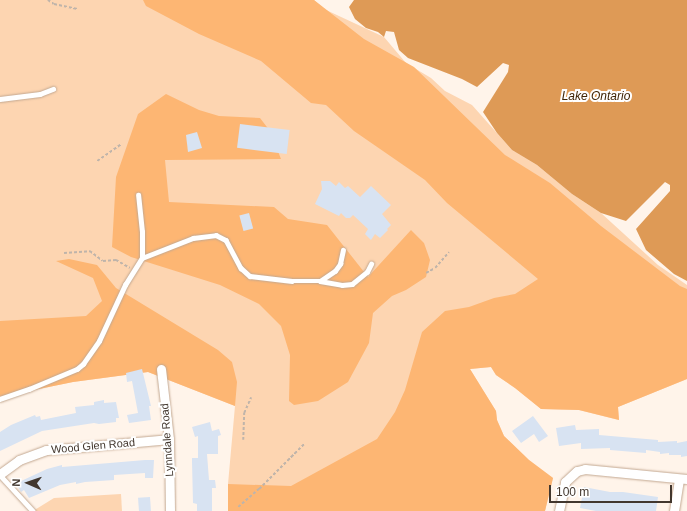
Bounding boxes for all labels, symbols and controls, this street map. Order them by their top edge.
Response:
water label: Lake Ontario [562,90,630,104]
street label: Lynndale Road [158,403,176,477]
street label: Wood Glen Road [50,436,136,456]
north arrow [8,463,48,503]
scale bar [551,477,674,503]
text: N [10,478,22,487]
text: 100 m [556,485,589,499]

